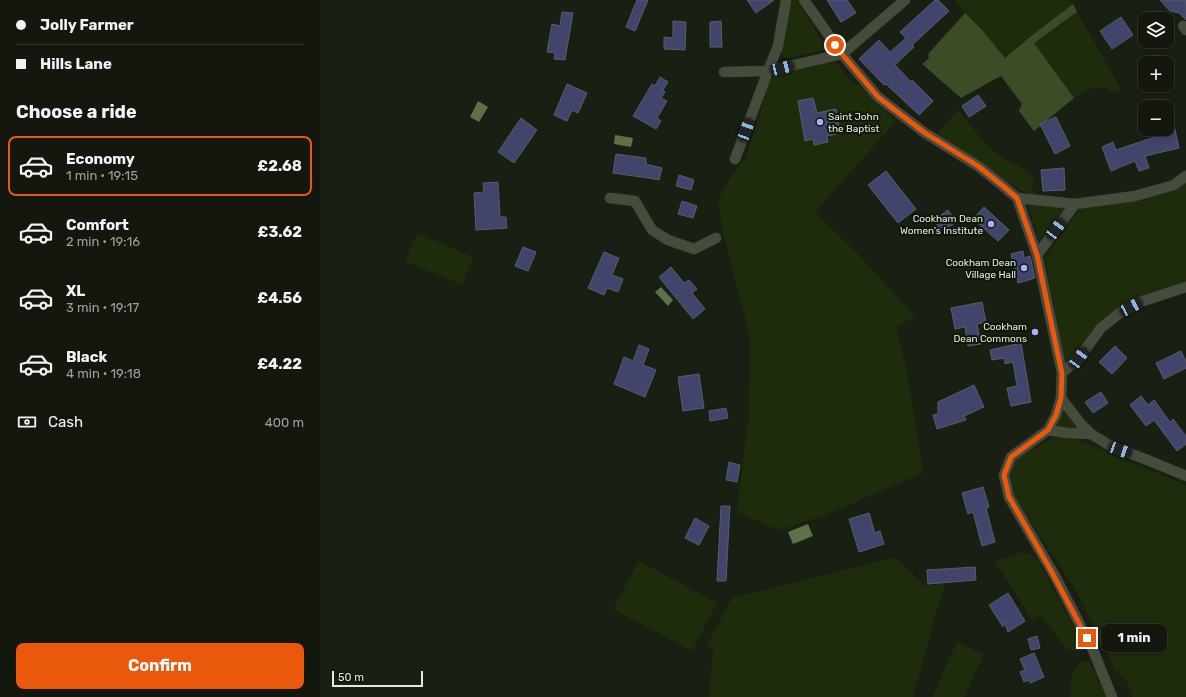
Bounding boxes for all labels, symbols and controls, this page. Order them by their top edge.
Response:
map controls [1138,12,1174,136]
button: layers [1138,12,1174,48]
text: Jolly Farmer [40,16,134,34]
route start [826,36,844,54]
text: Hills Lane [40,55,112,73]
button: + [1138,56,1174,92]
car [769,59,795,77]
button: − [1138,100,1174,136]
text: Choose a ride [16,101,137,123]
place label: Saint John the Baptist [828,111,880,135]
car [736,117,756,143]
marker: Saint John the Baptist [815,117,825,127]
icon: car [18,148,54,184]
text: Economy [66,150,135,168]
text: £2.68 [257,157,302,175]
text: 1 min · 19:15 [66,168,138,183]
place label: Cookham Dean Women's Institute [900,213,983,237]
icon: car [18,214,54,250]
text: Comfort [66,216,129,234]
car [1044,216,1068,242]
marker: Cookham Dean Women's Institute [986,219,996,229]
text: £3.62 [258,223,302,241]
text: 2 min · 19:16 [66,234,140,249]
place label: Cookham Dean Village Hall [946,257,1016,281]
marker: Cookham Dean Village Hall [1019,263,1029,273]
icon: car [18,280,54,316]
text: XL [66,282,85,300]
text: £4.56 [257,289,302,307]
car [1118,296,1144,318]
text: 3 min · 19:17 [66,300,139,315]
place label: Cookham Dean Commons [953,321,1027,345]
marker: Cookham Dean Commons [1030,327,1040,337]
car [1067,345,1091,371]
icon: car [18,346,54,382]
text: Black [66,348,107,366]
text: £4.22 [257,355,302,373]
text: 4 min · 19:18 [66,366,141,381]
icon: cash [16,411,38,433]
text: Cash [48,413,83,431]
text: 400 m [265,415,304,430]
car [1107,440,1133,460]
callout: 1 min [1101,624,1167,652]
route end [1078,629,1096,647]
text: 1 min [1117,630,1151,645]
button: Confirm [16,643,304,689]
scale bar [332,669,423,688]
text: 50 m [338,671,364,684]

